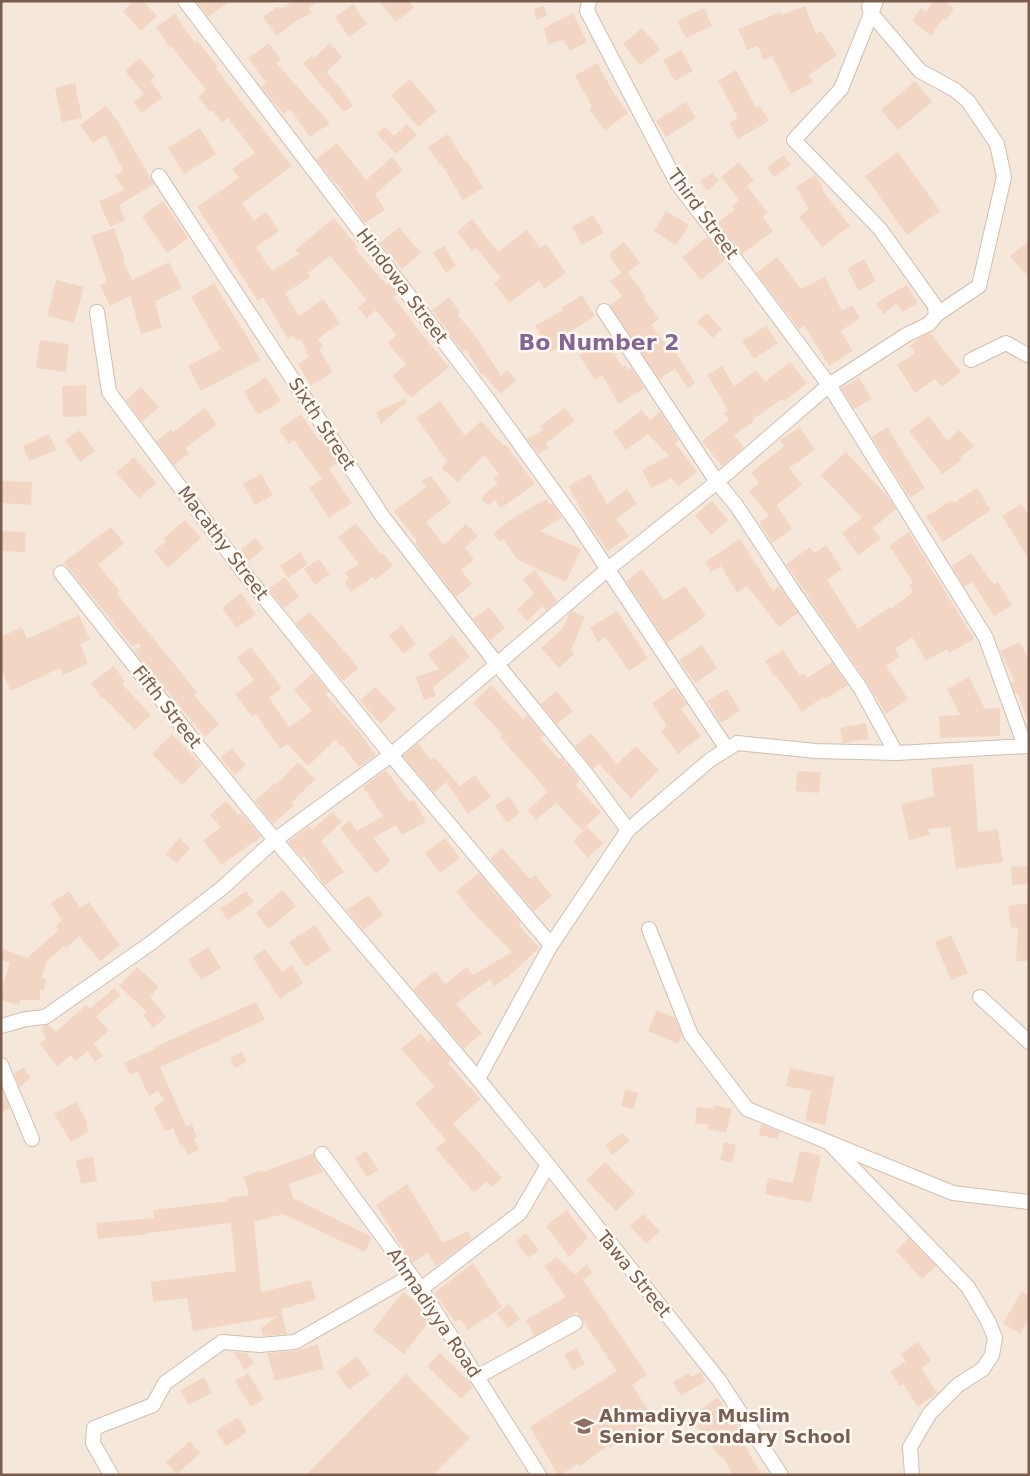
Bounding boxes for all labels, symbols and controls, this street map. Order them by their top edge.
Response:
street label: Third Street [663,164,743,263]
street label: Hindowa Street [352,224,452,347]
district label: Bo Number 2 [518,330,680,355]
street label: Sixth Street [285,374,360,474]
street label: Macathy Street [174,482,273,604]
street label: Fifth Street [129,661,206,752]
street label: Tawa Street [592,1225,676,1321]
street label: Ahmadiyya Road [383,1244,486,1382]
place label: Ahmadiyya Muslim Senior Secondary School [599,1405,851,1447]
school or university icon: Ahmadiyya Muslim Senior Secondary School [573,1415,595,1437]

